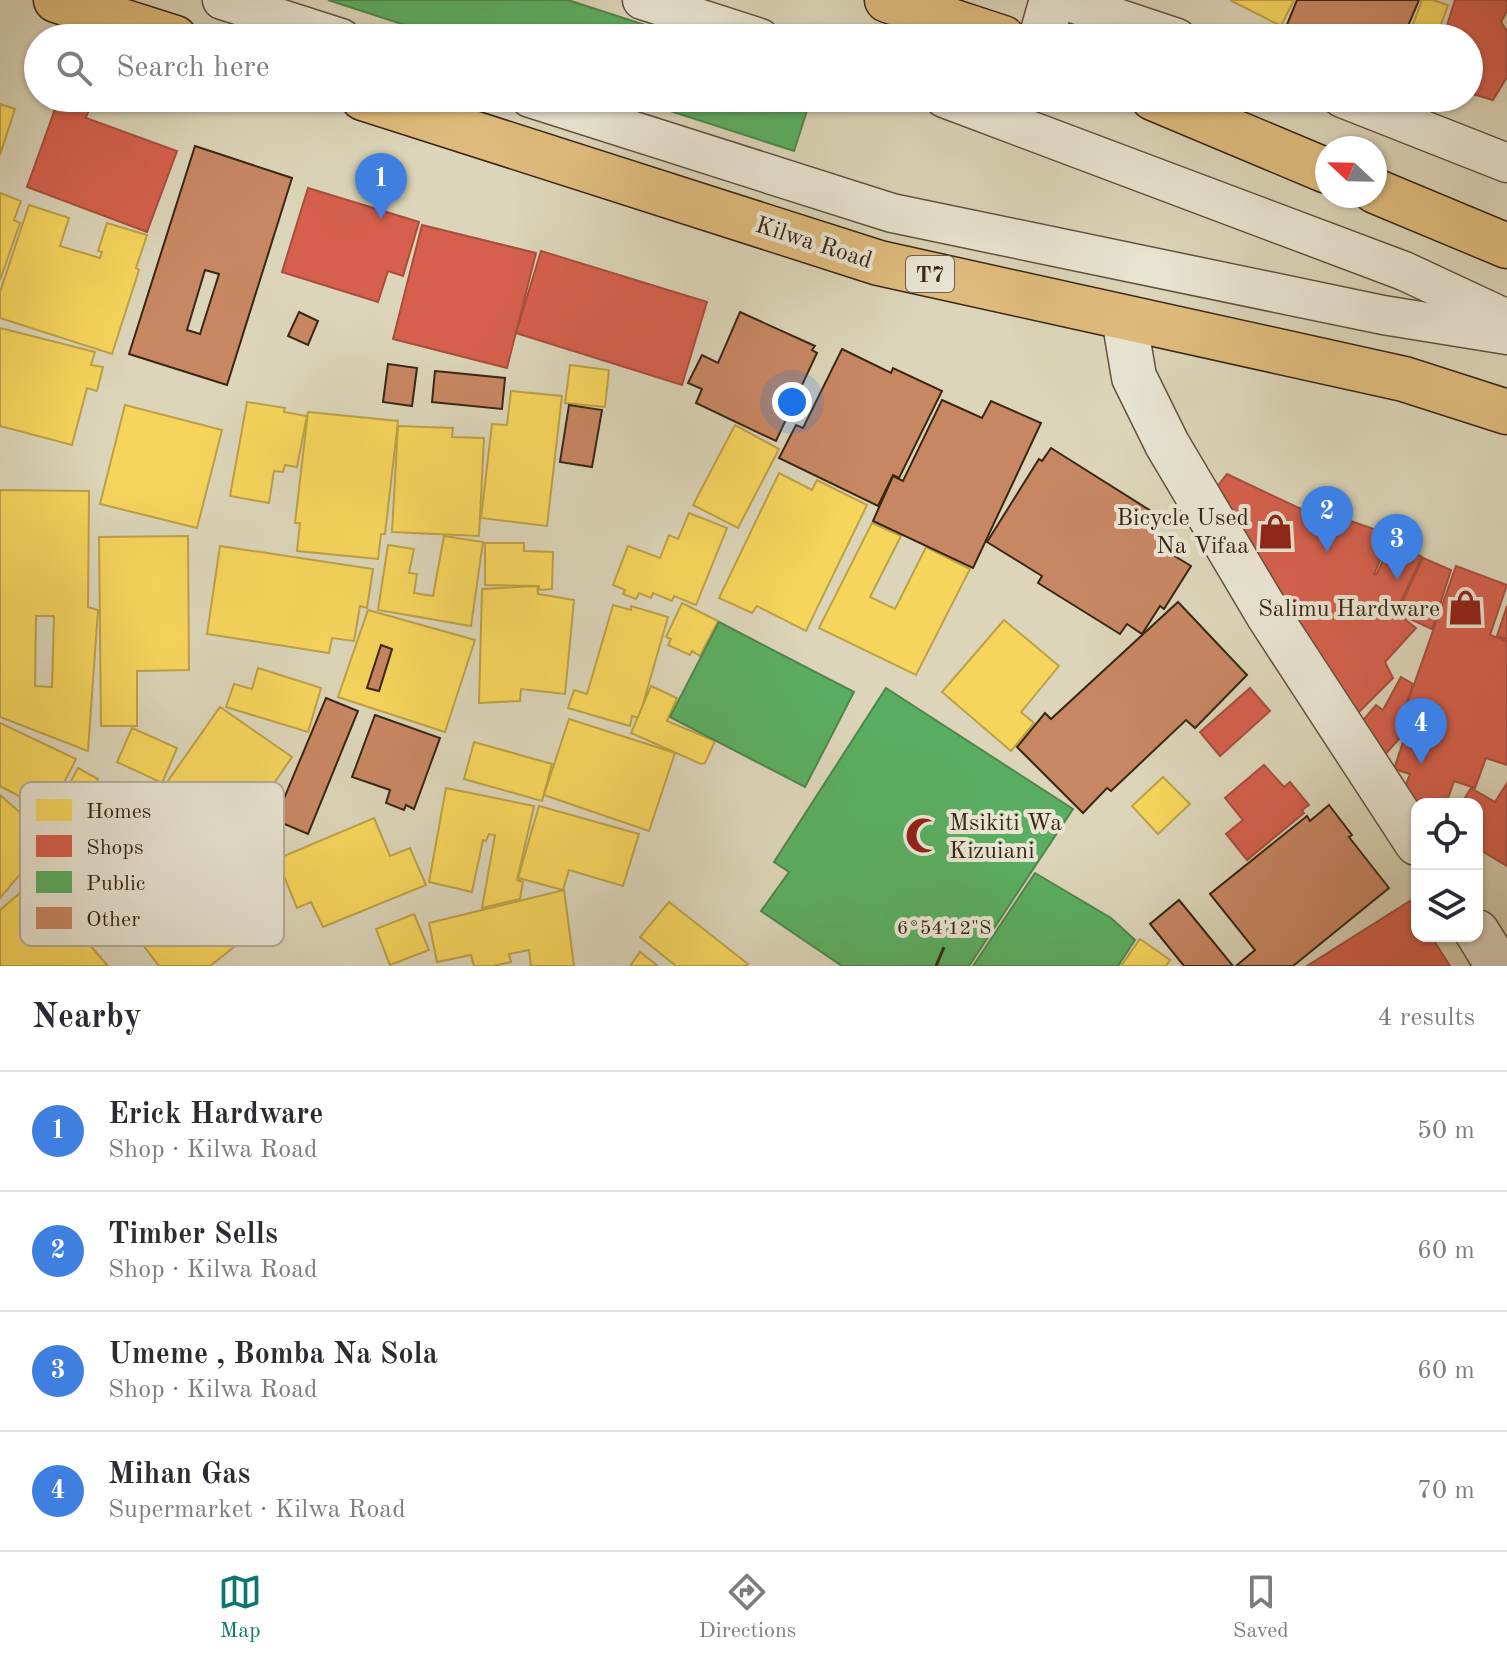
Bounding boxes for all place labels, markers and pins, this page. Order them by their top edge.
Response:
pin: 1 [355,153,407,219]
pin: 2 [1301,486,1353,552]
place label: Bicycle Used Na Vifaa [1117,507,1249,559]
shop icon: Bicycle Used Na Vifaa [1256,512,1294,550]
pin: 3 [1371,514,1423,580]
shop icon: Salimu Hardware [1447,589,1485,627]
place label: Salimu Hardware [1258,598,1440,622]
pin: 4 [1395,698,1447,764]
place label: Msikiti Wa Kizuiani [949,812,1062,864]
mosque icon: Msikiti Wa Kizuiani [904,817,942,855]

